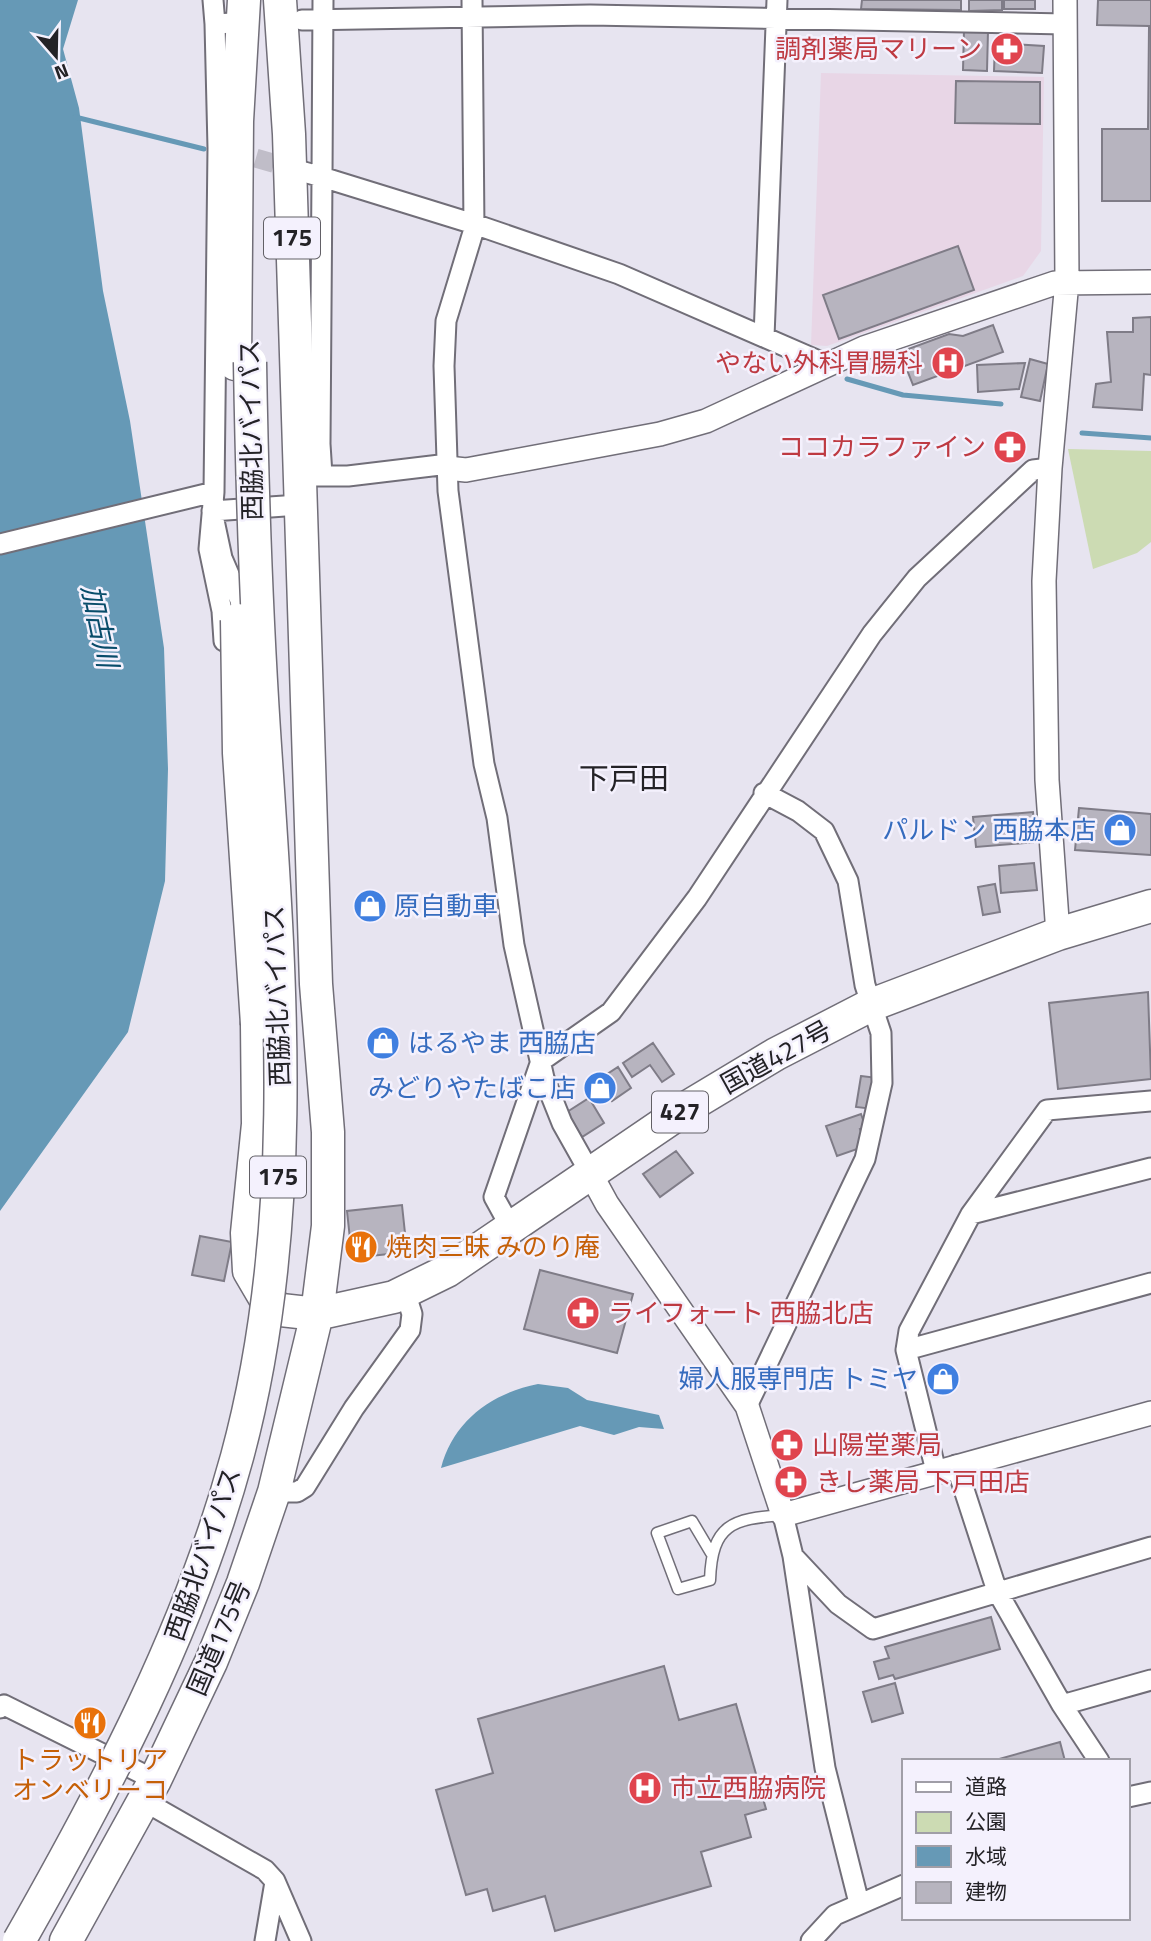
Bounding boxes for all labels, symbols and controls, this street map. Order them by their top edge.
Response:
north arrow [21,21,91,91]
place label: 調剤薬局マリーン [775,29,982,68]
pharmacy icon: 調剤薬局マリーン [988,30,1026,68]
text: N [51,57,73,88]
road number: 175 [264,218,320,258]
street label: 西脇北バイパス [229,339,272,521]
place label: やない外科胃腸科 [715,343,923,382]
hospital icon: やない外科胃腸科 [929,344,967,382]
place label: ココカラファイン [778,427,986,466]
pharmacy icon: ココカラファイン [991,428,1029,466]
water label: 加古川 [71,580,131,674]
district label: 下戸田 [579,755,669,801]
place label: パルドン 西脇本店 [882,810,1096,849]
shop icon: パルドン 西脇本店 [1101,811,1139,849]
place label: 原自動車 [394,886,498,925]
shop icon: 原自動車 [351,887,389,925]
street label: 西脇北バイパス [254,905,299,1087]
street label: 国道427号 [713,1010,838,1103]
place label: はるやま 西脇店 [408,1023,596,1062]
shop icon: はるやま 西脇店 [364,1024,402,1062]
place label: みどりやたばこ店 [368,1068,576,1107]
shop icon: みどりやたばこ店 [581,1069,619,1107]
road number: 427 [652,1092,708,1132]
road number: 175 [250,1156,306,1198]
place label: 焼肉三昧 みのり庵 [386,1227,600,1266]
restaurant icon: 焼肉三昧 みのり庵 [342,1228,380,1266]
place label: ライフォート 西脇北店 [608,1293,874,1332]
pharmacy icon: ライフォート 西脇北店 [564,1294,602,1332]
place label: 婦人服専門店 トミヤ [678,1359,918,1398]
shop icon: 婦人服専門店 トミヤ [924,1360,962,1398]
place label: 山陽堂薬局 [812,1425,942,1464]
pharmacy icon: 山陽堂薬局 [768,1426,806,1464]
street label: 西脇北バイパス [155,1462,251,1646]
place label: きし薬局 下戸田店 [816,1462,1030,1501]
pharmacy icon: きし薬局 下戸田店 [772,1463,810,1501]
street label: 国道175号 [177,1574,260,1701]
restaurant icon: トラットリア オンベリーコ [71,1704,109,1742]
place label: トラットリア オンベリーコ [12,1740,168,1809]
legend [902,1759,1130,1920]
place label: 市立西脇病院 [670,1768,826,1807]
hospital icon: 市立西脇病院 [626,1769,664,1807]
text: 道路 [965,1770,1007,1802]
text: 公園 [965,1805,1007,1837]
text: 水域 [965,1840,1007,1872]
text: 建物 [965,1875,1007,1907]

